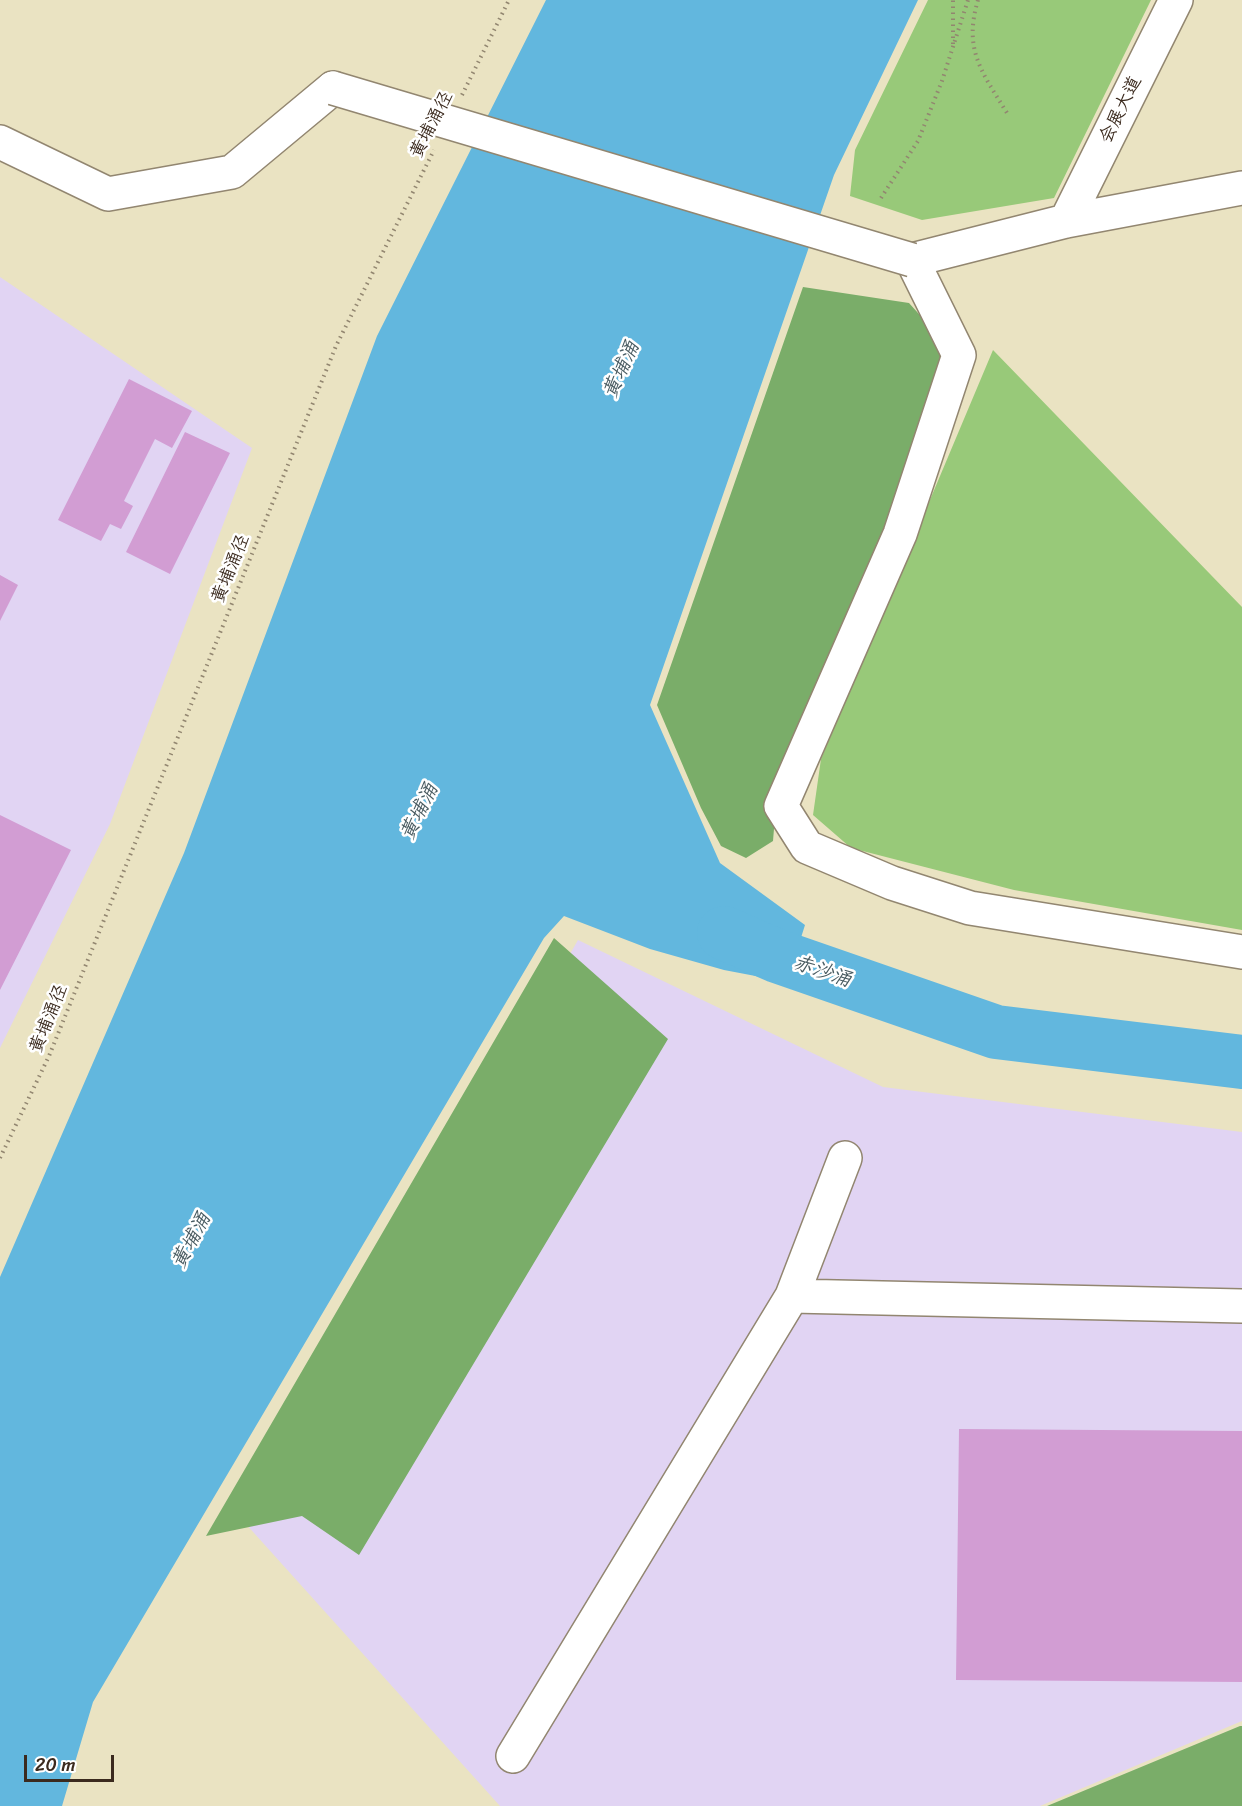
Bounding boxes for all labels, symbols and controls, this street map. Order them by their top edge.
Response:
street label: 会展大道 [1096,73,1146,147]
street label: 黄埔涌径 [406,88,458,162]
water label: 黄埔涌 [599,338,645,402]
street label: 黄埔涌径 [208,532,254,606]
water label: 黄埔涌 [396,780,444,844]
water label: 赤沙涌 [790,951,854,993]
street label: 黄埔涌径 [26,982,72,1056]
water label: 黄埔涌 [167,1209,217,1273]
scale bar [27,1743,117,1781]
text: 20 m [35,1749,75,1781]

